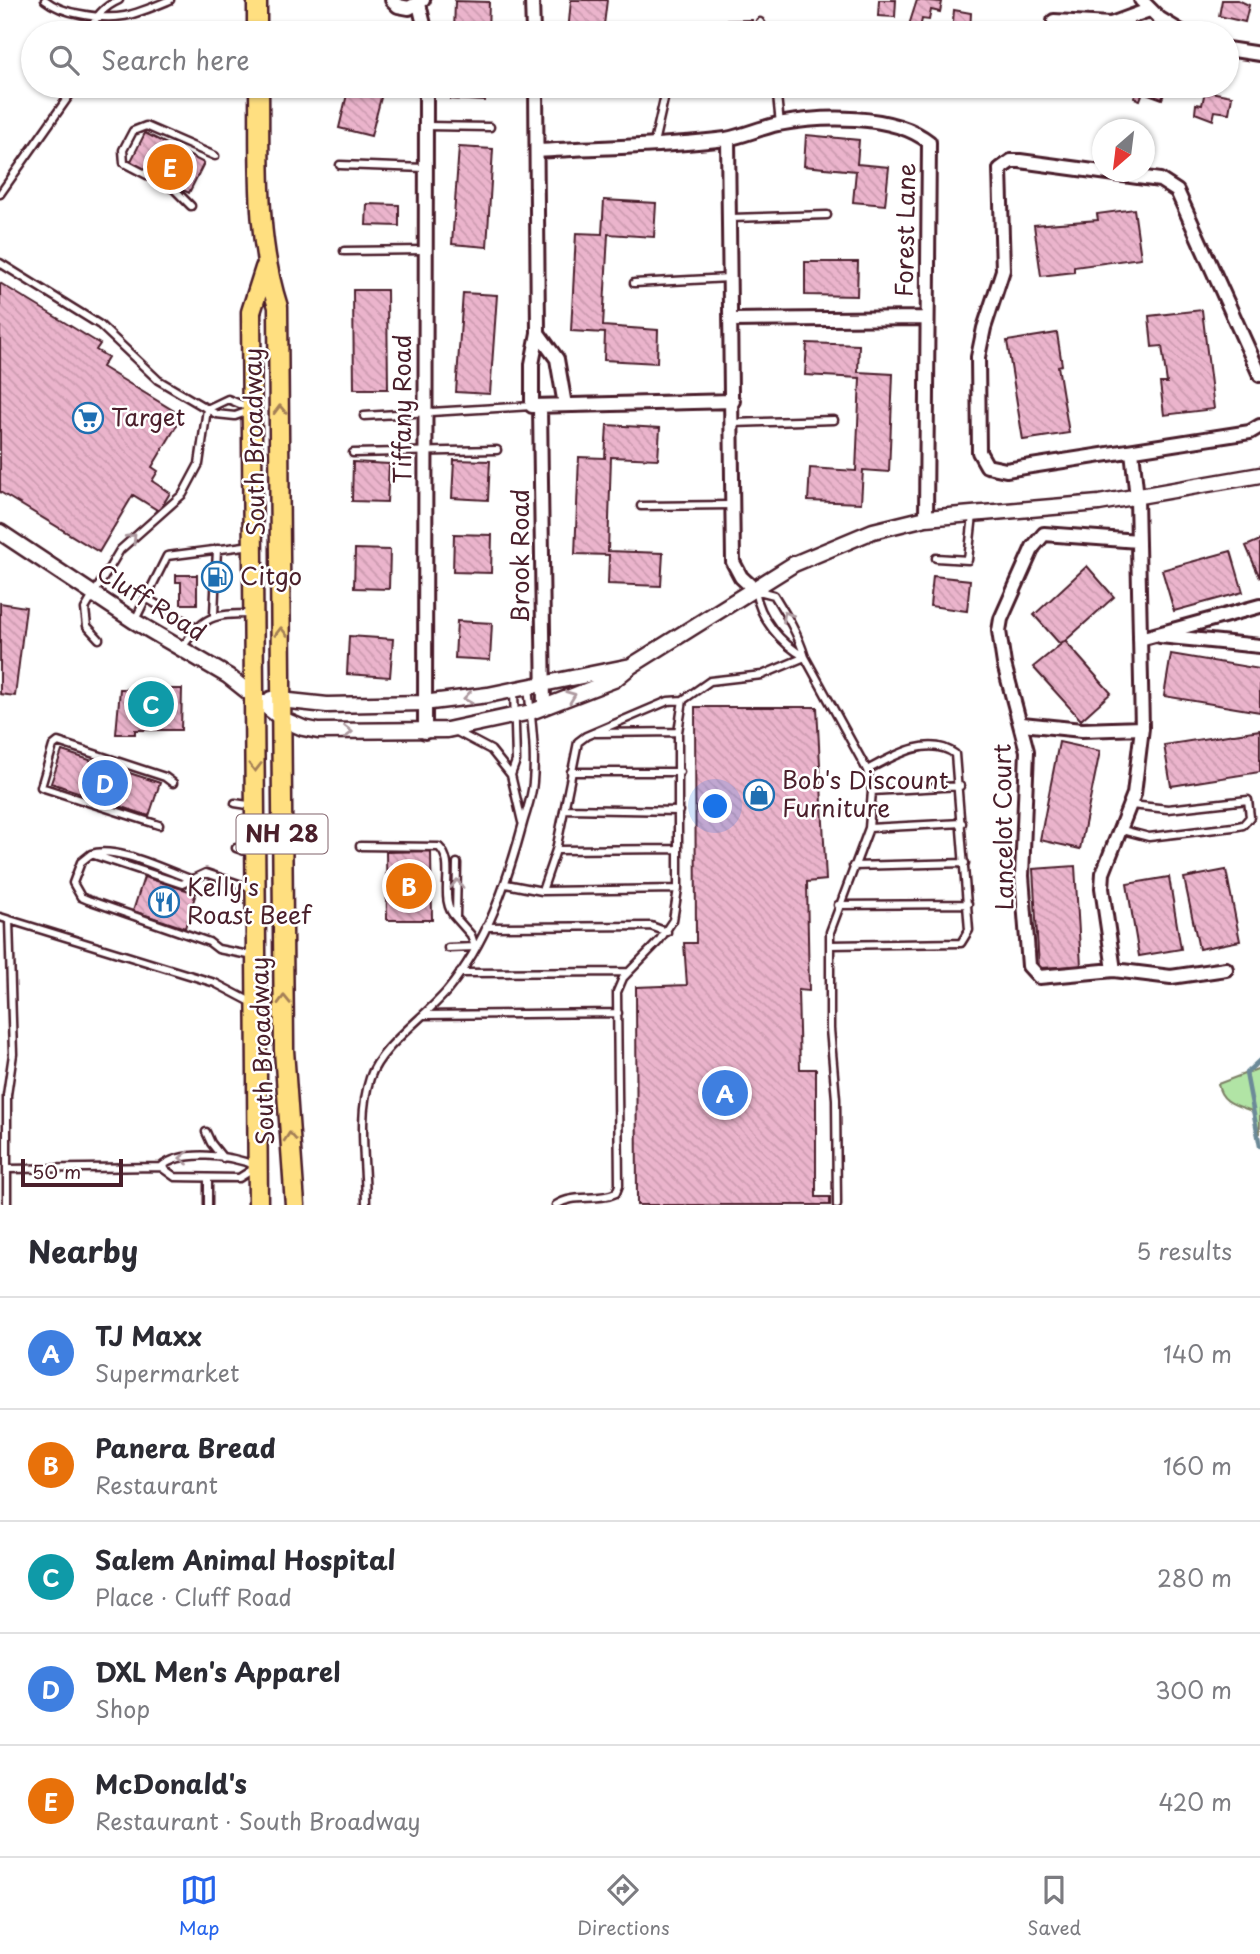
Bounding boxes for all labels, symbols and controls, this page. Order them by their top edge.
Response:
search box [21,21,1239,98]
text: Search here [101,40,250,79]
icon: search [45,41,83,79]
north arrow [1092,119,1155,182]
pin: E [147,141,193,193]
street label: Forest Lane [885,163,923,297]
street label: Tiffany Road [383,334,419,484]
street label: South Broadway [233,348,273,537]
place label: Target [111,398,186,434]
supermarket icon: Target [71,401,105,435]
one-way arrow [272,404,287,415]
street label: Brook Road [501,489,537,623]
one-way arrow [123,533,136,546]
street label: Cluff Road [90,553,214,649]
place label: Citgo [240,557,302,593]
fuel station icon: Citgo [200,560,234,594]
one-way arrow [782,611,795,624]
one-way arrow [273,626,289,636]
pin: C [128,678,174,730]
one-way arrow [462,690,474,705]
one-way arrow [564,691,576,705]
one-way arrow [343,724,354,739]
street label: Lancelot Court [983,743,1021,911]
pin: D [82,757,128,809]
place label: Bob's Discount Furniture [782,761,949,825]
one-way arrow [248,762,263,773]
shop icon: Bob's Discount Furniture [742,778,776,812]
your location [698,789,732,823]
road number: NH 28 [236,814,328,854]
pin: B [386,860,432,912]
place label: Kelly's Roast Beef [187,868,313,932]
one-way arrow [449,878,465,889]
restaurant icon: Kelly's Roast Beef [147,885,181,919]
street label: South Broadway [240,956,282,1146]
one-way arrow [276,994,292,1004]
pin: A [702,1067,748,1119]
one-way arrow [283,1131,298,1142]
one-way arrow [179,1150,189,1166]
scale bar [21,1156,122,1188]
text: 50 m [32,1157,81,1185]
text: Nearby [28,1228,138,1273]
text: 5 results [1136,1233,1232,1268]
text: TJ Maxx [95,1316,202,1355]
text: A [42,1336,60,1371]
text: 140 m [1163,1336,1232,1371]
text: Supermarket [95,1355,239,1390]
text: Panera Bread [95,1428,276,1467]
text: B [43,1448,59,1483]
text: 160 m [1163,1448,1232,1483]
text: Restaurant [95,1467,218,1502]
text: Salem Animal Hospital [95,1540,395,1579]
text: C [42,1560,60,1595]
text: 280 m [1157,1560,1232,1595]
text: Place · Cluff Road [95,1579,292,1614]
text: DXL Men's Apparel [95,1652,340,1691]
text: D [42,1672,60,1707]
text: 300 m [1155,1672,1232,1707]
text: Shop [95,1691,150,1726]
text: McDonald's [95,1764,247,1803]
text: E [44,1784,58,1819]
text: 420 m [1158,1784,1232,1819]
text: Restaurant · South Broadway [95,1803,421,1838]
tab: Map [179,1871,219,1941]
tab: Directions [577,1871,670,1941]
tab: Saved [1027,1871,1081,1941]

